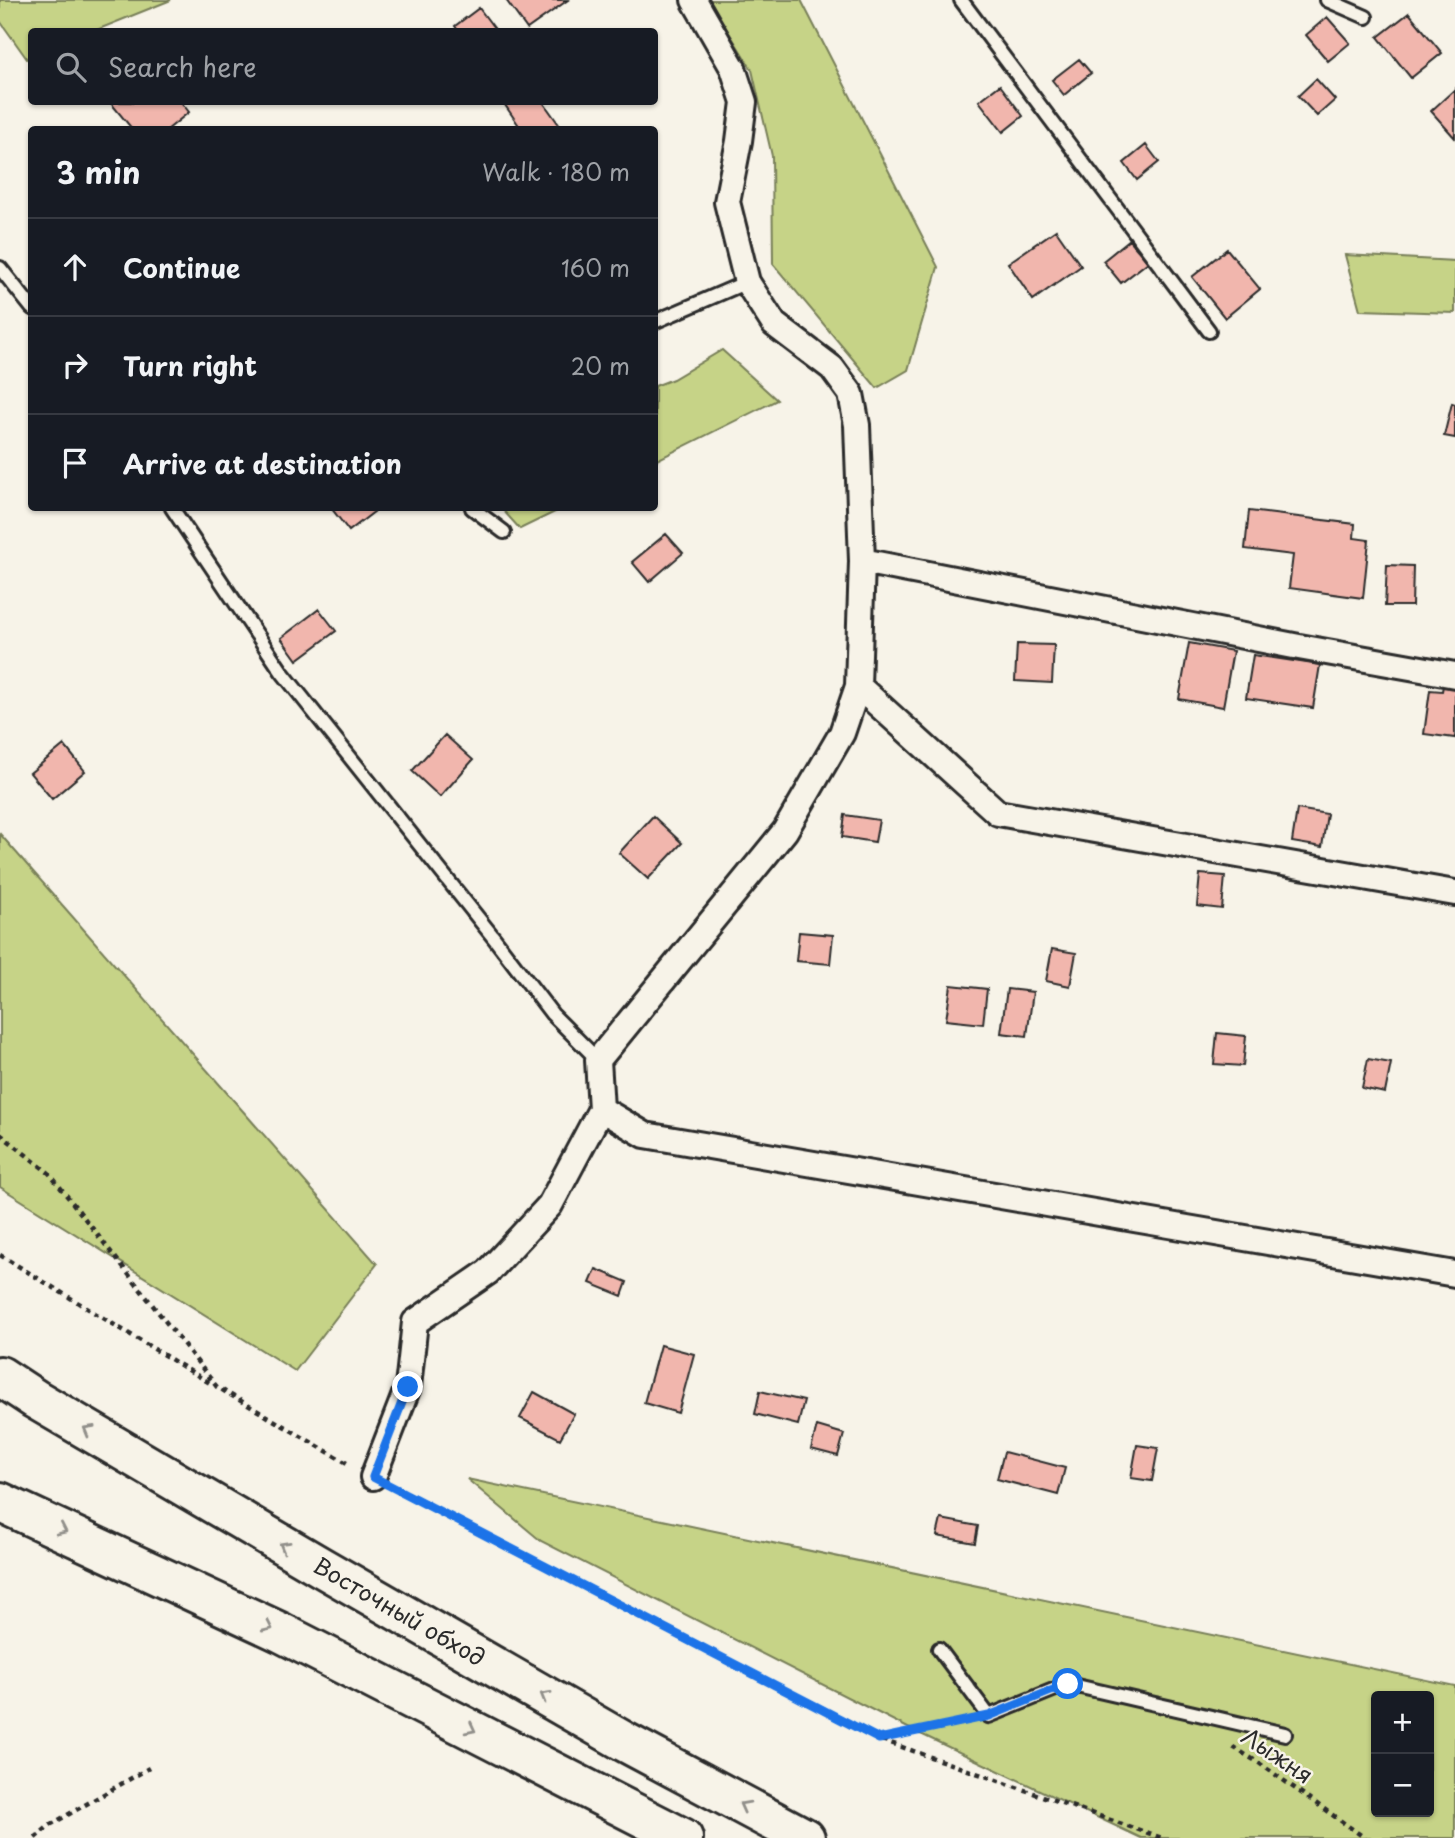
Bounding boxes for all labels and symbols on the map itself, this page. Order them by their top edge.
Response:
route end [392,1371,423,1402]
one-way arrow [83,1426,96,1439]
one-way arrow [55,1522,67,1536]
one-way arrow [279,1541,292,1554]
street label: Восточный обход [307,1547,492,1674]
one-way arrow [261,1619,273,1633]
route start [1052,1668,1083,1699]
one-way arrow [540,1691,553,1704]
street label: Лыжня [1235,1718,1321,1791]
one-way arrow [464,1721,476,1735]
one-way arrow [739,1801,752,1814]

